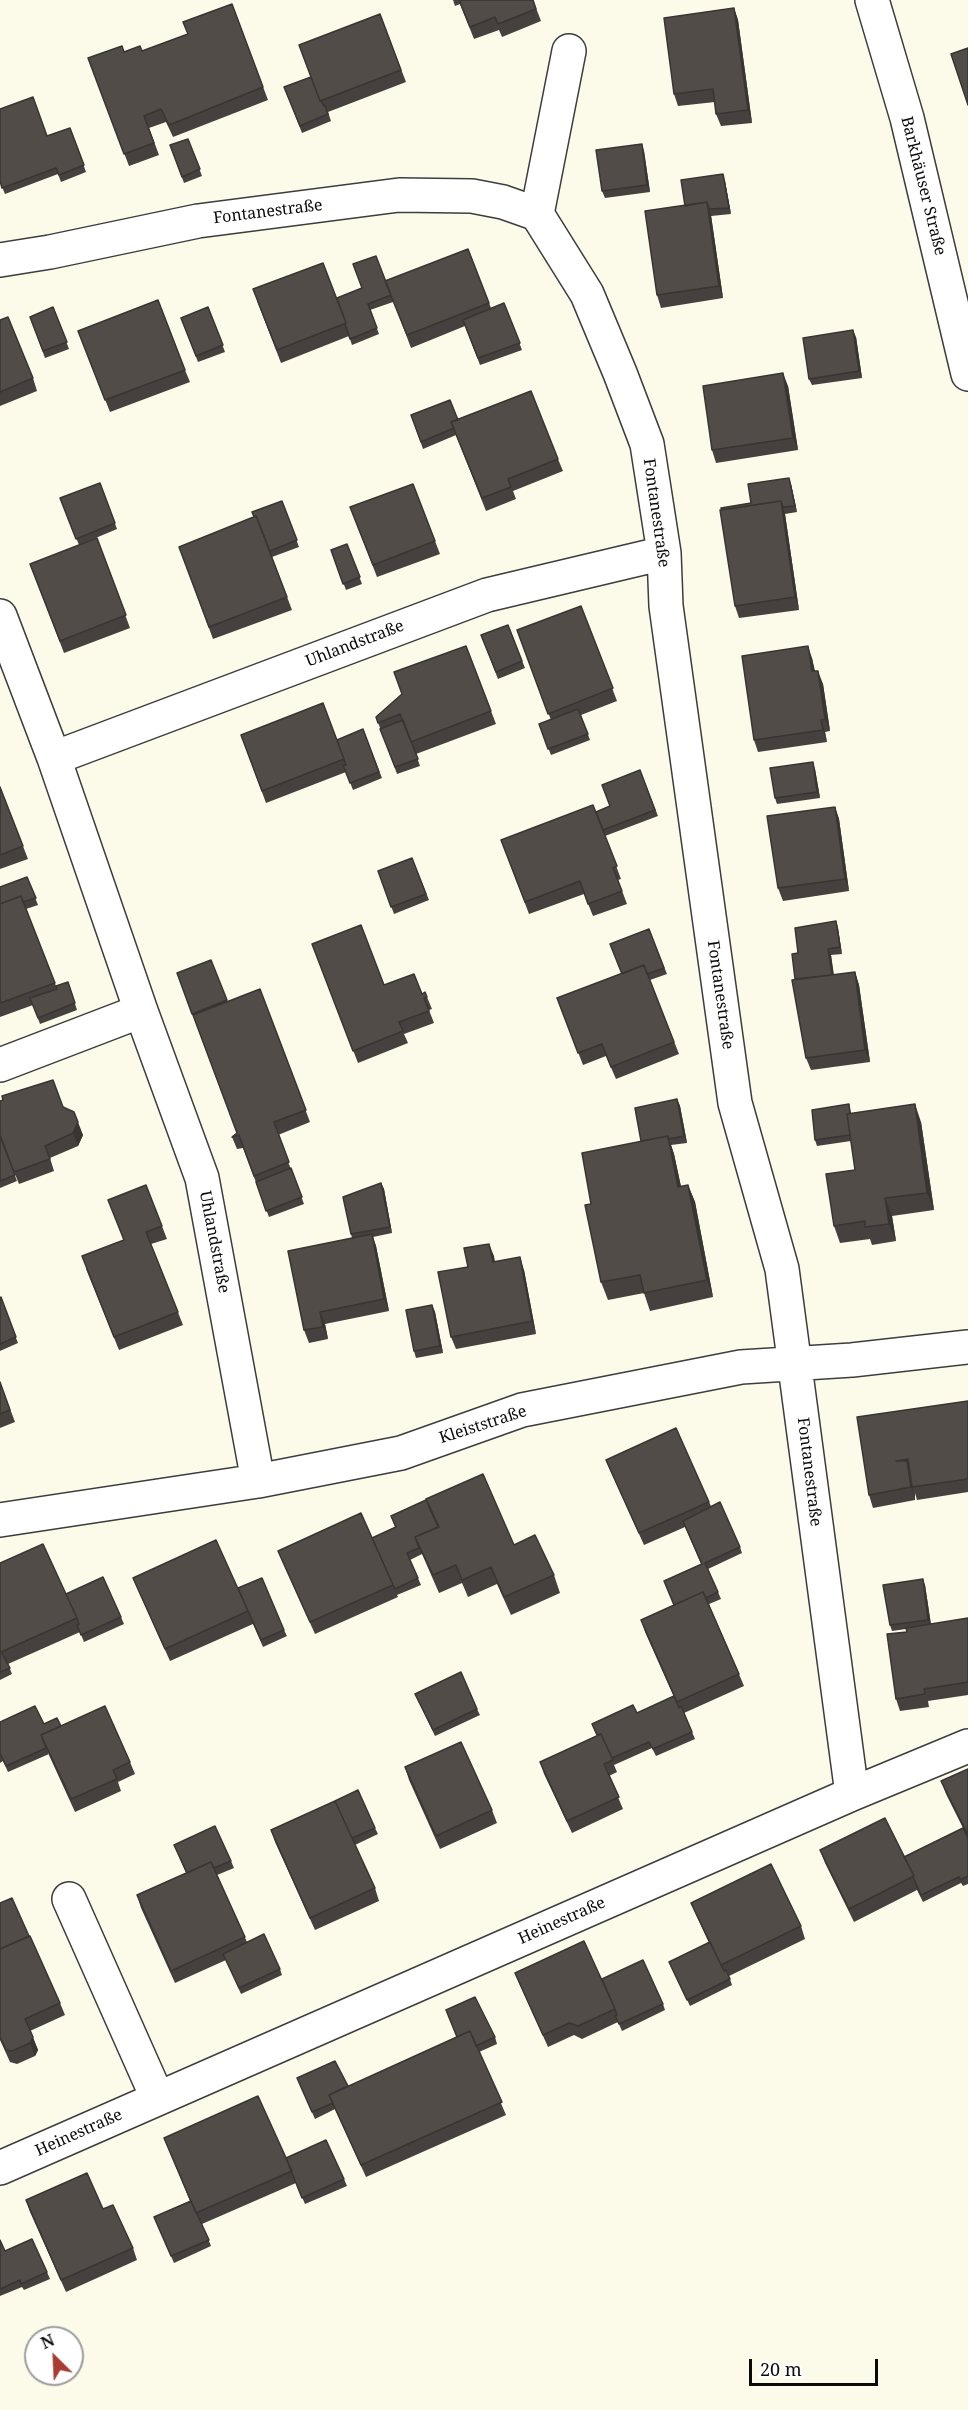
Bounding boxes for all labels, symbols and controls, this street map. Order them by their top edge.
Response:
street label: Barkhäuser Straße [896,114,950,258]
street label: Fontanestraße [212,196,324,228]
street label: Fontanestraße [639,457,673,569]
street label: Uhlandstraße [303,616,407,672]
street label: Fontanestraße [703,939,737,1051]
street label: Uhlandstraße [195,1189,233,1295]
street label: Kleiststraße [437,1402,529,1448]
street label: Fontanestraße [793,1416,825,1528]
street label: Heinestraße [516,1893,608,1949]
street label: Heinestraße [33,2105,125,2161]
north arrow [24,2326,84,2386]
text: N [37,2329,58,2354]
scale bar [752,2347,881,2385]
text: 20 m [760,2357,802,2381]

